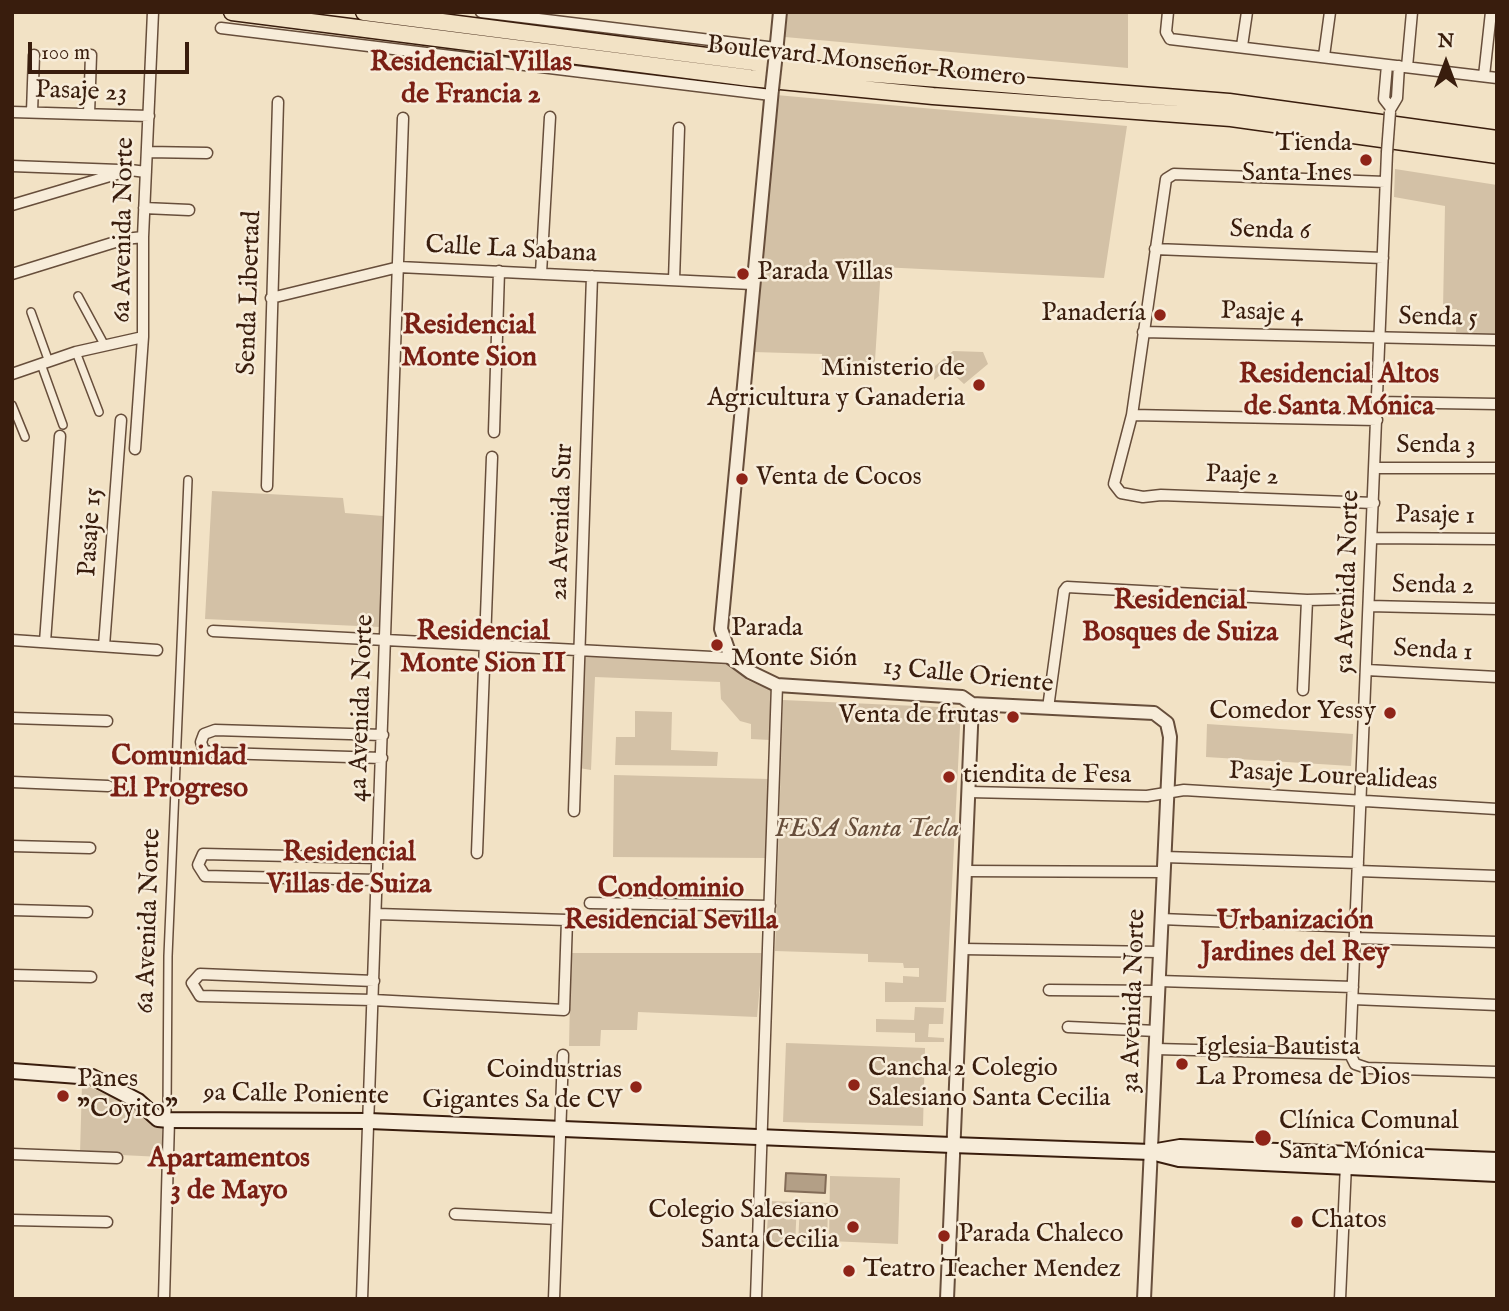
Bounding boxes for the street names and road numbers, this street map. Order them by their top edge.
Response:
street label: Boulevard Monseñor Romero [705,31,1027,95]
street label: Pasaje 23 [34,76,128,110]
street label: 6a Avenida Norte [108,137,142,323]
street label: Senda Libertad [233,210,269,376]
street label: Senda 6 [1229,215,1311,249]
street label: Calle La Sabana [424,231,598,271]
street label: Pasaje 4 [1220,297,1304,331]
street label: Senda 5 [1398,303,1478,335]
street label: Senda 3 [1396,431,1476,463]
street label: 2a Avenida Sur [545,443,581,601]
street label: Paaje 2 [1205,460,1279,494]
street label: Pasaje 15 [73,486,111,578]
street label: 5a Avenida Norte [1330,489,1368,675]
street label: Pasaje 1 [1395,501,1475,533]
street label: Senda 2 [1392,571,1474,603]
street label: 4a Avenida Norte [344,614,382,802]
street label: Senda 1 [1392,634,1474,670]
street label: 13 Calle Oriente [881,653,1055,701]
street label: Pasaje Lourealideas [1228,757,1438,799]
street label: 6a Avenida Norte [131,828,169,1014]
street label: 3a Avenida Norte [1116,908,1154,1094]
street label: 9a Calle Poniente [203,1079,389,1113]

